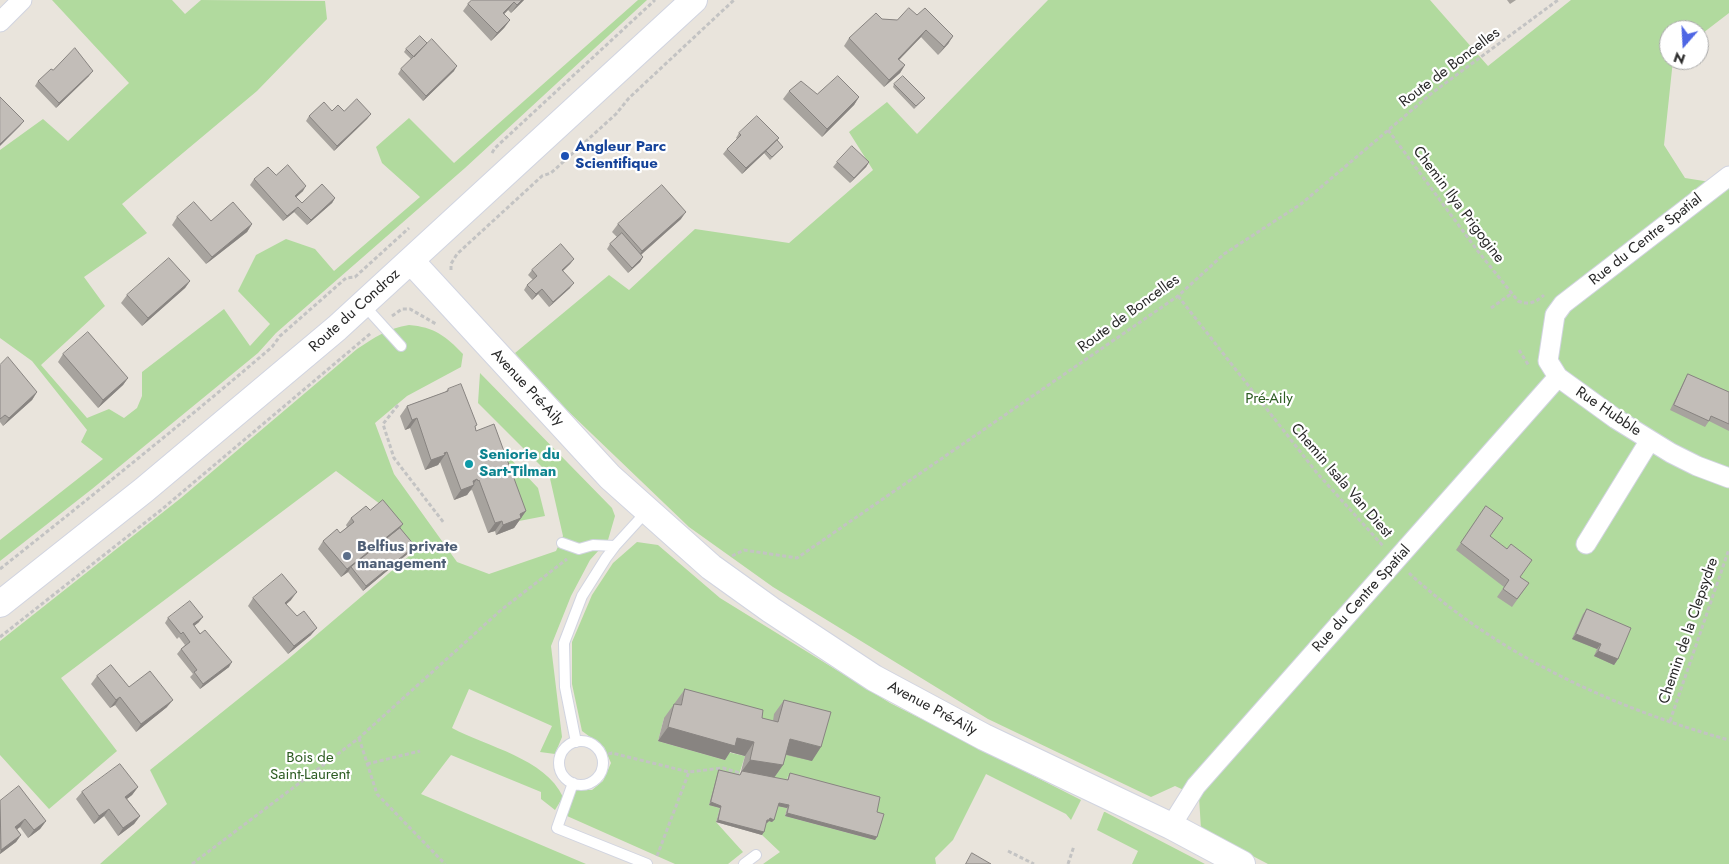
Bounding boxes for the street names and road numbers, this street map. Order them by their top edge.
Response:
street label: Route de Boncelles [1396,24,1504,112]
street label: Chemin Ilya Prigogine [1408,143,1508,267]
street label: Rue du Centre Spatial [1586,190,1706,290]
street label: Route du Condroz [306,266,404,356]
street label: Route de Boncelles [1075,271,1183,357]
street label: Avenue Pré-Aily [487,346,567,430]
street label: Rue Hubble [1572,383,1644,441]
street label: Chemin Isala Van Diest [1287,420,1395,542]
street label: Rue du Centre Spatial [1309,542,1415,656]
street label: Chemin de la Clepsydre [1655,555,1723,707]
street label: Avenue Pré-Aily [884,678,980,740]

